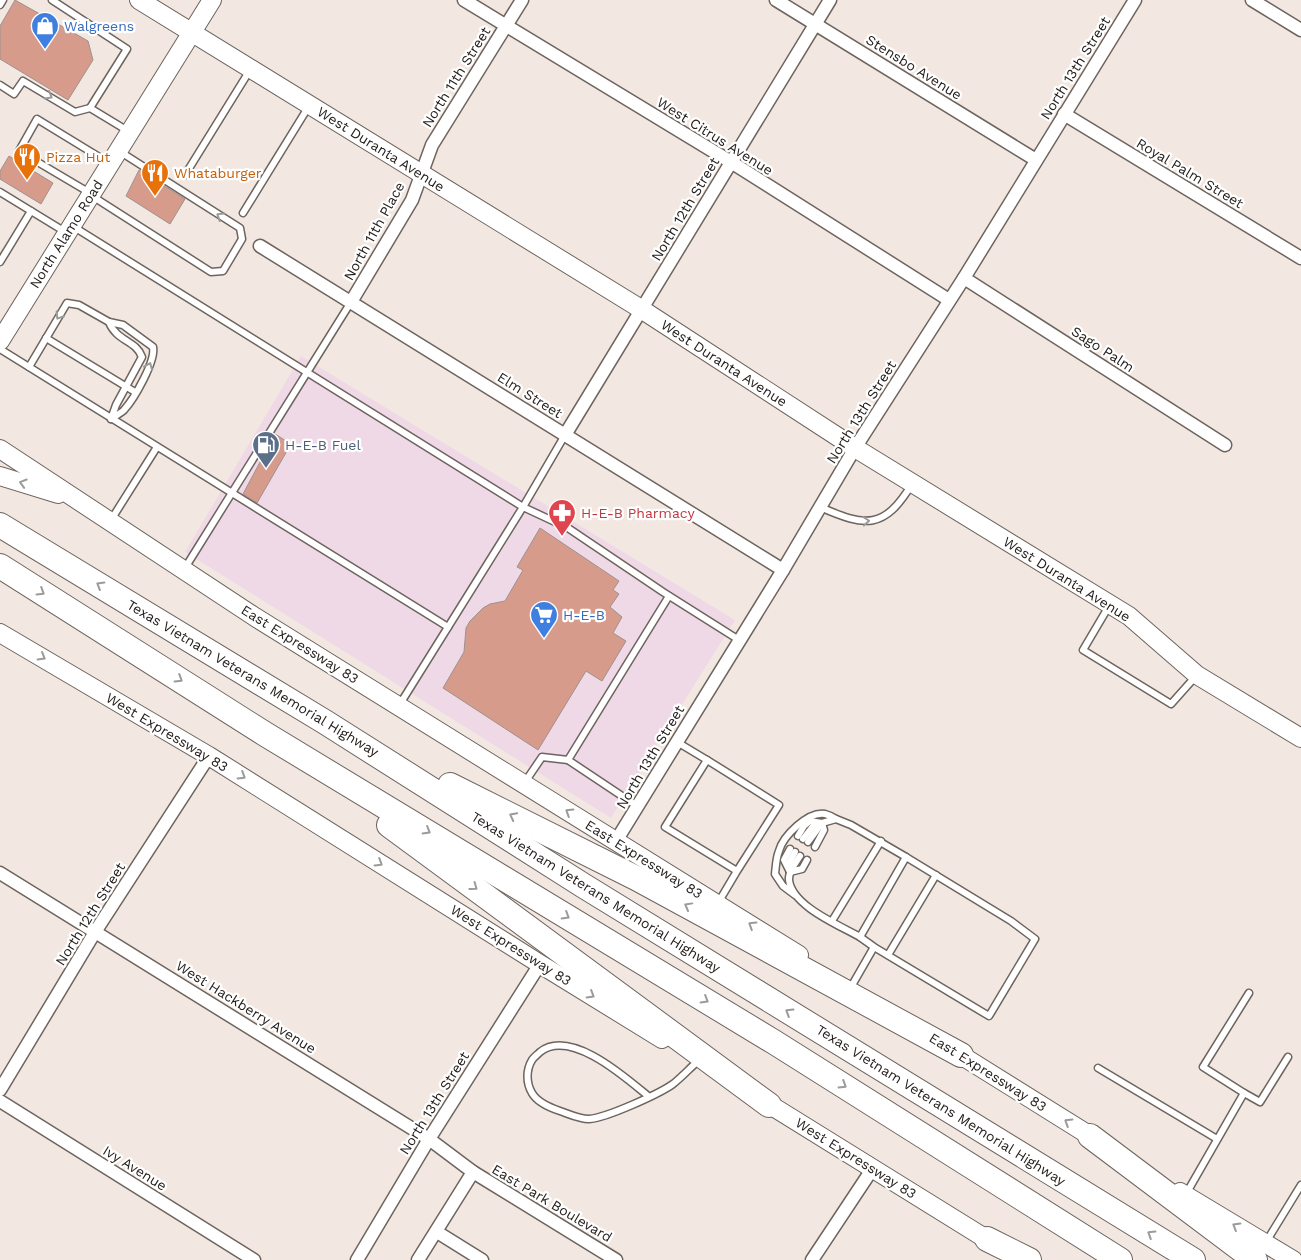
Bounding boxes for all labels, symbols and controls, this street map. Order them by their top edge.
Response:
shop icon: Walgreens [30,11,60,50]
street label: North 13th Street [1037,14,1113,122]
place label: Walgreens [64,18,134,34]
street label: North 11th Street [419,24,493,130]
street label: Stensbo Avenue [863,31,965,103]
one-way arrow [44,90,53,100]
street label: West Citrus Avenue [654,94,776,178]
street label: West Duranta Avenue [314,103,448,195]
street label: Royal Palm Street [1134,135,1246,211]
restaurant icon: Pizza Hut [12,142,42,181]
place label: Pizza Hut [46,149,110,165]
street label: North 12th Street [648,154,722,264]
restaurant icon: Whataburger [140,158,170,197]
place label: Whataburger [174,165,262,181]
street label: North Alamo Road [26,177,106,291]
street label: North 11th Place [340,179,408,283]
one-way arrow [217,212,226,222]
one-way arrow [56,310,66,319]
street label: West Duranta Avenue [658,316,790,410]
street label: Sago Palm [1069,323,1137,375]
street label: North 13th Street [823,358,899,466]
one-way arrow [142,362,153,371]
street label: Elm Street [495,369,566,421]
fuel station icon: H-E-B Fuel [251,430,281,469]
place label: H-E-B Fuel [285,437,361,453]
one-way arrow [20,479,28,489]
pharmacy icon: H-E-B Pharmacy [547,498,577,537]
place label: H-E-B Pharmacy [581,505,695,521]
one-way arrow [863,515,871,526]
street label: West Duranta Avenue [1000,533,1134,625]
one-way arrow [97,582,106,592]
one-way arrow [36,586,45,596]
street label: Texas Vietnam Veterans Memorial Highway [124,596,382,760]
supermarket icon: H-E-B [529,600,559,639]
street label: East Expressway 83 [238,601,362,687]
place label: H-E-B [563,607,605,623]
one-way arrow [37,651,46,661]
one-way arrow [173,673,182,682]
street label: West Expressway 83 [103,689,231,775]
street label: North 13th Street [613,702,687,812]
one-way arrow [236,770,245,780]
street label: Texas Vietnam Veterans Memorial Highway [468,808,724,976]
one-way arrow [565,809,575,818]
one-way arrow [509,812,518,822]
street label: East Expressway 83 [582,816,706,902]
one-way arrow [421,825,430,835]
one-way arrow [374,856,383,866]
street label: North 12th Street [52,860,128,968]
one-way arrow [468,881,478,890]
street label: West Expressway 83 [448,901,574,989]
one-way arrow [684,903,693,913]
one-way arrow [560,909,569,919]
one-way arrow [748,922,757,932]
street label: West Hackberry Avenue [173,957,319,1057]
one-way arrow [586,989,595,999]
one-way arrow [699,993,708,1003]
one-way arrow [785,1008,794,1018]
street label: Texas Vietnam Veterans Memorial Highway [813,1021,1069,1189]
street label: East Expressway 83 [926,1029,1050,1115]
street label: North 13th Street [396,1049,472,1157]
one-way arrow [837,1079,846,1089]
street label: West Expressway 83 [793,1114,919,1202]
one-way arrow [1064,1119,1073,1129]
street label: Ivy Avenue [100,1142,170,1194]
street label: East Park Boulevard [489,1161,615,1245]
one-way arrow [1233,1222,1242,1232]
one-way arrow [1147,1231,1156,1241]

